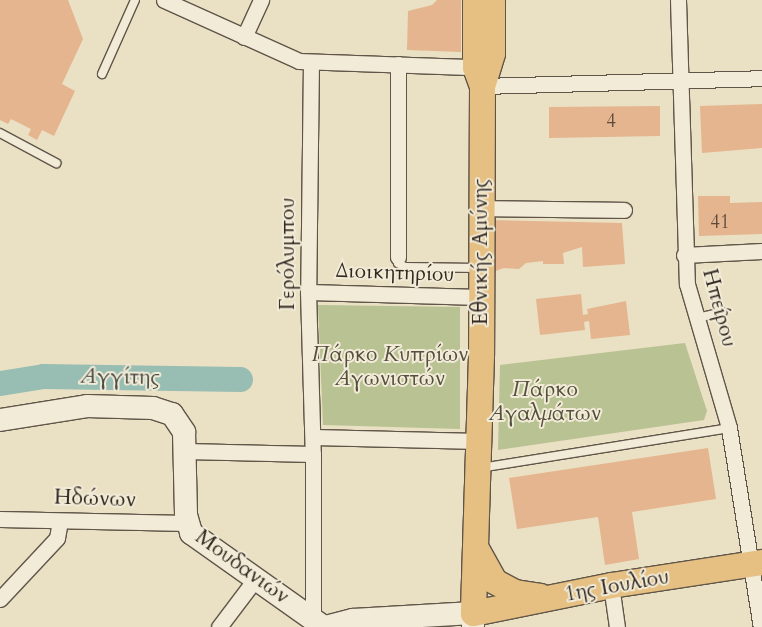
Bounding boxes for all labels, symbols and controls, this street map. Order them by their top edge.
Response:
house number: 4 [606,111,616,133]
street label: Εθνικής Αμύνης [468,179,494,325]
street label: Γερόλυμπου [275,198,301,310]
house number: 41 [710,212,730,234]
street label: Διοικητηρίου [335,258,455,288]
street label: Ηπείρου [697,266,741,350]
park label: Πάρκο Κυπρίων Αγωνιστών [312,342,468,392]
water label: Αγγίτης [80,363,160,391]
park label: Πάρκο Αγαλμάτων [489,377,601,427]
street label: Ηδώνων [54,485,136,513]
street label: Μουδανιών [190,525,294,609]
street label: 1ης Ιουλίου [563,564,671,608]

